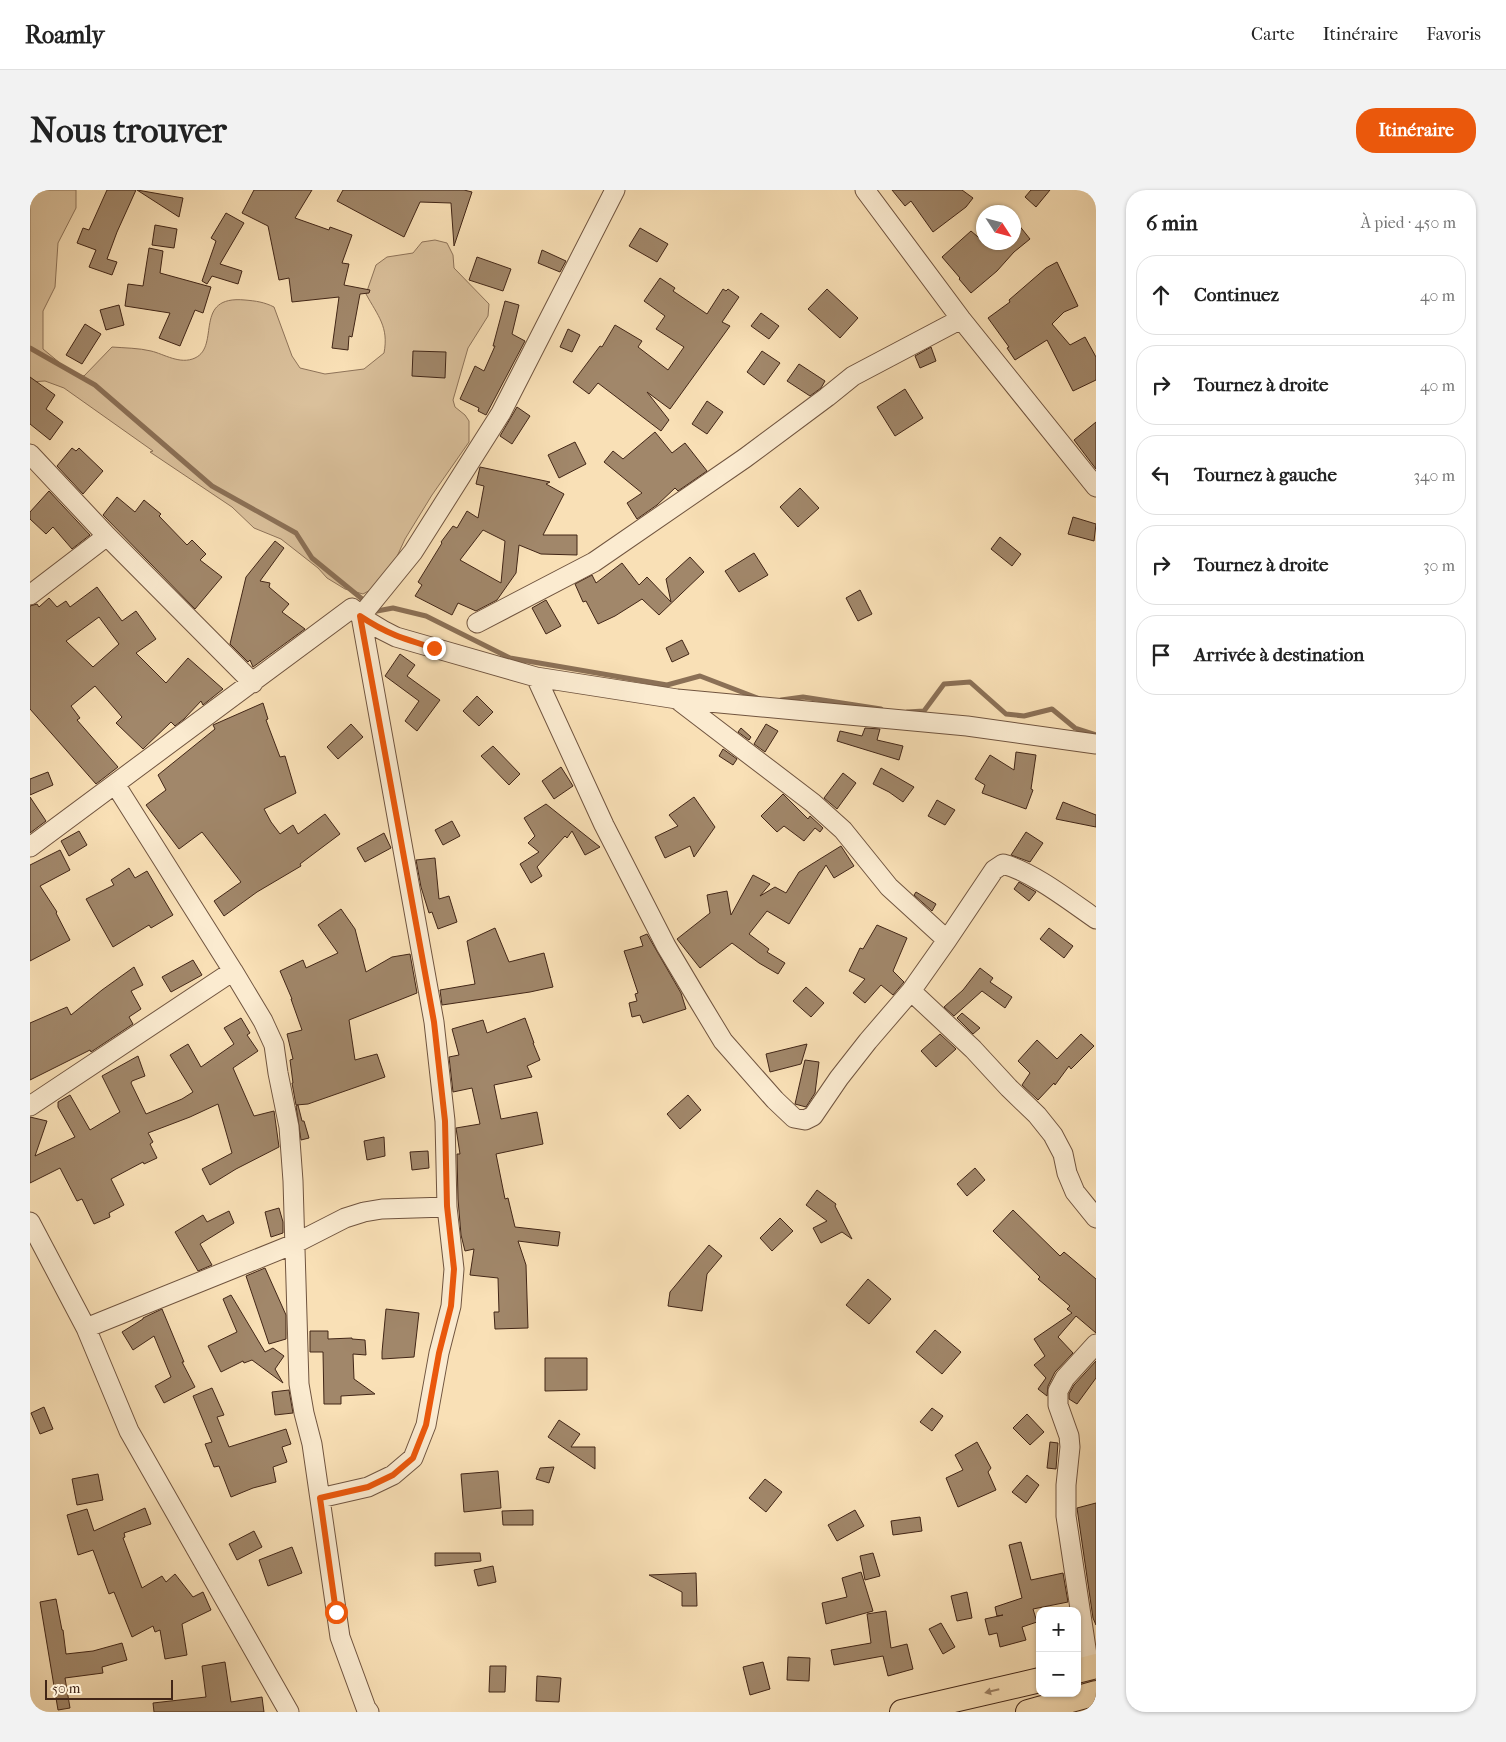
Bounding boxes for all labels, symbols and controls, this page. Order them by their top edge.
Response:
text: Roamly [25,21,104,49]
text: Carte [1251,24,1295,45]
text: Itinéraire [1323,24,1398,45]
text: Favoris [1426,24,1481,45]
button: Itinéraire [1356,108,1476,153]
text: Nous trouver [30,110,227,151]
north arrow [976,205,1021,250]
text: 6 min [1146,211,1198,235]
text: À pied · 450 m [1361,213,1456,232]
icon: ahead [1147,281,1175,309]
text: Continuez [1194,284,1279,306]
text: 40 m [1420,286,1455,305]
icon: right [1147,371,1175,399]
text: Tournez à droite [1194,374,1328,396]
text: 40 m [1420,376,1455,395]
icon: left [1147,461,1175,489]
text: Tournez à gauche [1194,464,1337,486]
text: 340 m [1413,466,1455,485]
icon: right [1147,551,1175,579]
text: Tournez à droite [1194,554,1328,576]
text: 30 m [1423,556,1455,575]
route end [423,637,446,660]
icon: arrive [1147,641,1175,669]
text: Arrivée à destination [1194,644,1364,666]
route start [325,1601,348,1624]
map controls [1036,1607,1081,1697]
button: + [1036,1607,1081,1652]
button: − [1036,1652,1081,1697]
scale bar [45,1677,172,1700]
text: 50 m [52,1680,80,1697]
one-way arrow [985,1687,1000,1695]

